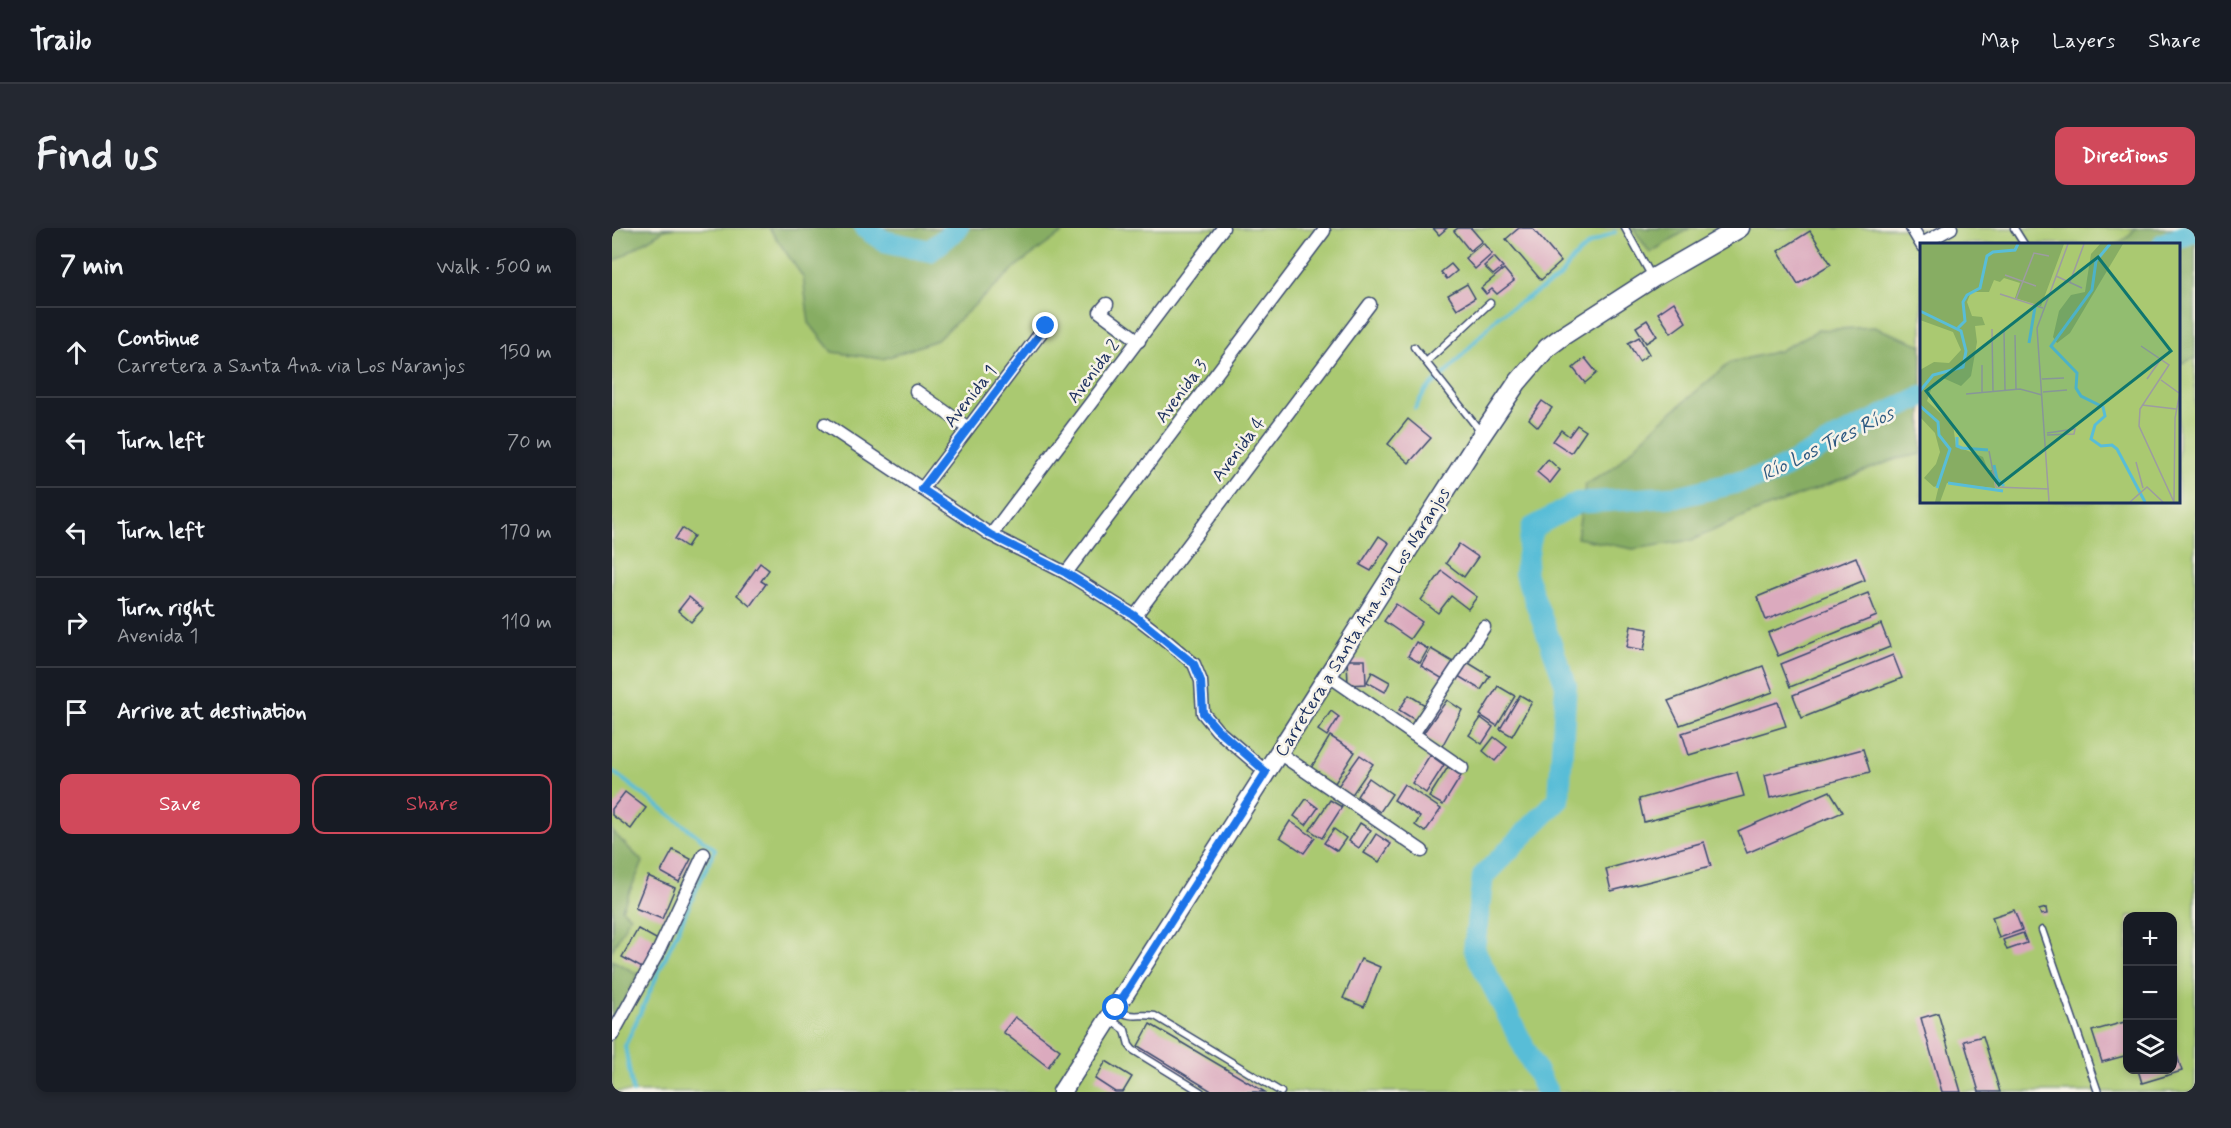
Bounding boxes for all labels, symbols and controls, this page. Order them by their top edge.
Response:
text: Trailo [30,23,91,60]
text: Map [1981,27,2019,55]
text: Layers [2052,27,2115,55]
text: Share [2148,27,2201,55]
button: Directions [2055,127,2195,185]
text: Find us [36,129,158,184]
inset map [1920,243,2180,502]
text: 7 min [60,250,124,284]
text: Walk · 500 m [437,254,552,281]
route end [1032,312,1058,338]
text: Continue [117,325,199,353]
street label: Avenida 2 [1062,335,1126,408]
icon: ahead [60,336,93,369]
text: 150 m [499,339,552,366]
text: Carretera a Santa Ana via Los Naranjos [117,353,465,380]
street label: Avenida 3 [1150,355,1213,428]
street label: Avenida 1 [939,360,1003,433]
water label: Río Los Tres Ríos [1757,400,1900,488]
street label: Avenida 4 [1206,412,1271,487]
icon: left [60,426,93,459]
text: Turn left [117,428,205,456]
text: 70 m [507,429,552,456]
street label: Carretera a Santa Ana via Los Naranjos [1270,483,1456,762]
icon: left [60,516,93,549]
text: Turn left [117,518,205,546]
text: 170 m [500,519,552,546]
text: Turn right [117,595,215,623]
icon: right [60,606,93,639]
text: 110 m [501,609,552,636]
text: Avenida 1 [117,623,198,650]
icon: arrive [60,696,93,729]
text: Arrive at destination [117,698,307,726]
button: Save [60,774,300,834]
button: Share [312,774,552,834]
map controls [2123,912,2177,1074]
button: + [2123,912,2177,966]
button: − [2123,966,2177,1020]
route start [1102,994,1128,1020]
button: layers [2123,1020,2177,1074]

